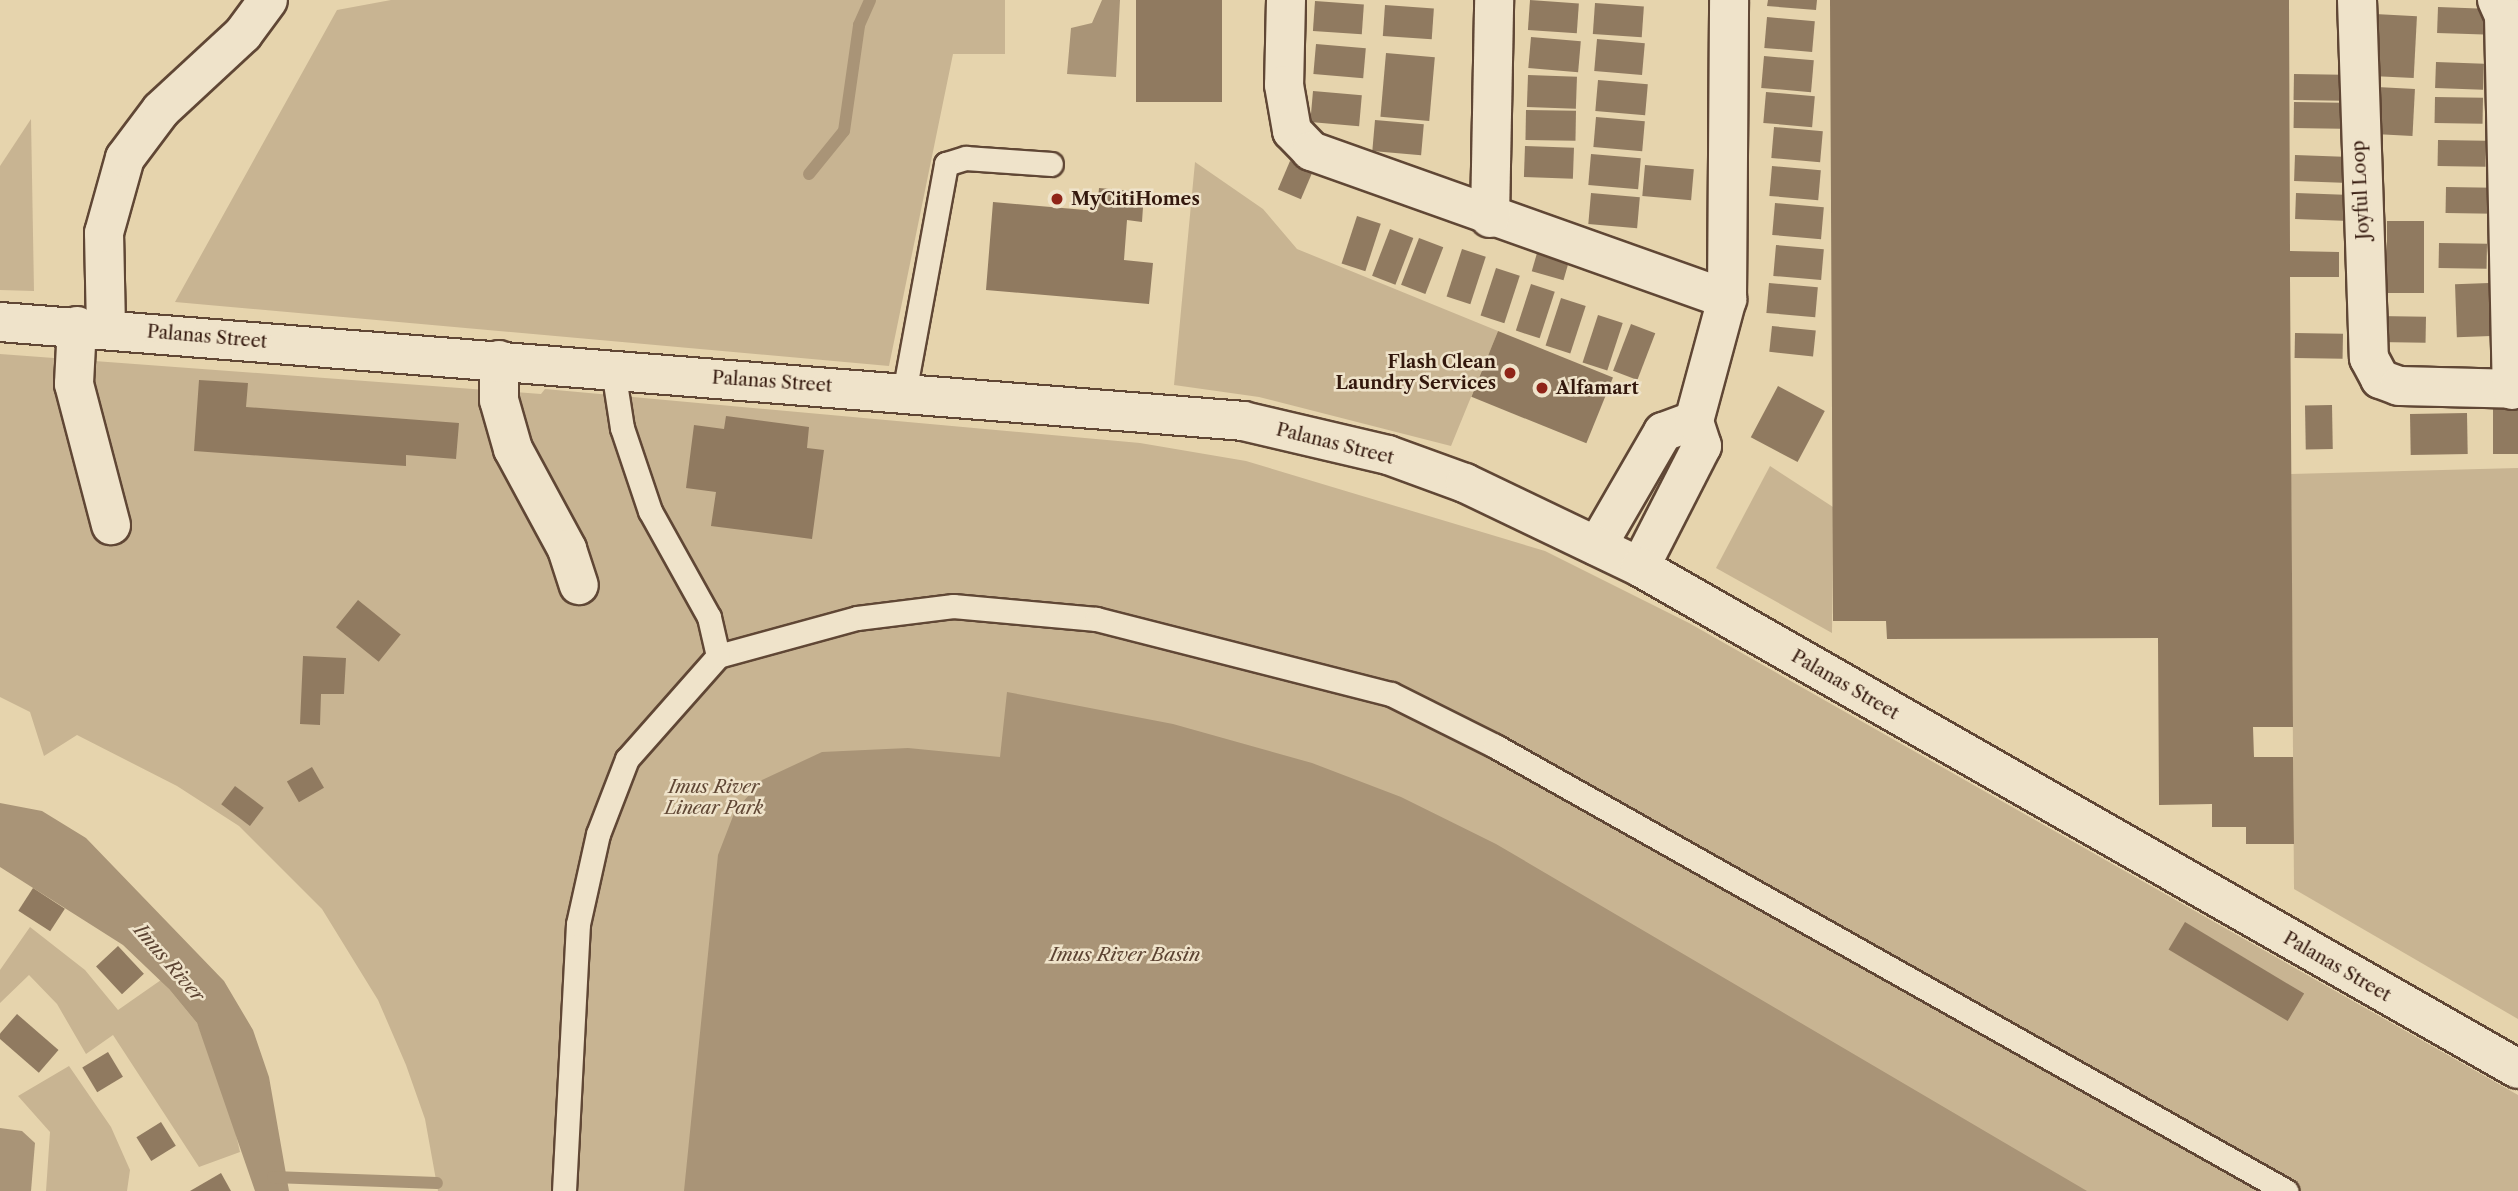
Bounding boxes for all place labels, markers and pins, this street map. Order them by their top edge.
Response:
place label: MyCitiHomes [1071,188,1200,210]
marker: MyCitiHomes [1049,191,1065,207]
place label: Flash Clean Laundry Services [1335,352,1496,394]
marker: Flash Clean Laundry Services [1502,365,1518,381]
place label: Alfamart [1556,377,1639,399]
marker: Alfamart [1534,380,1550,396]

